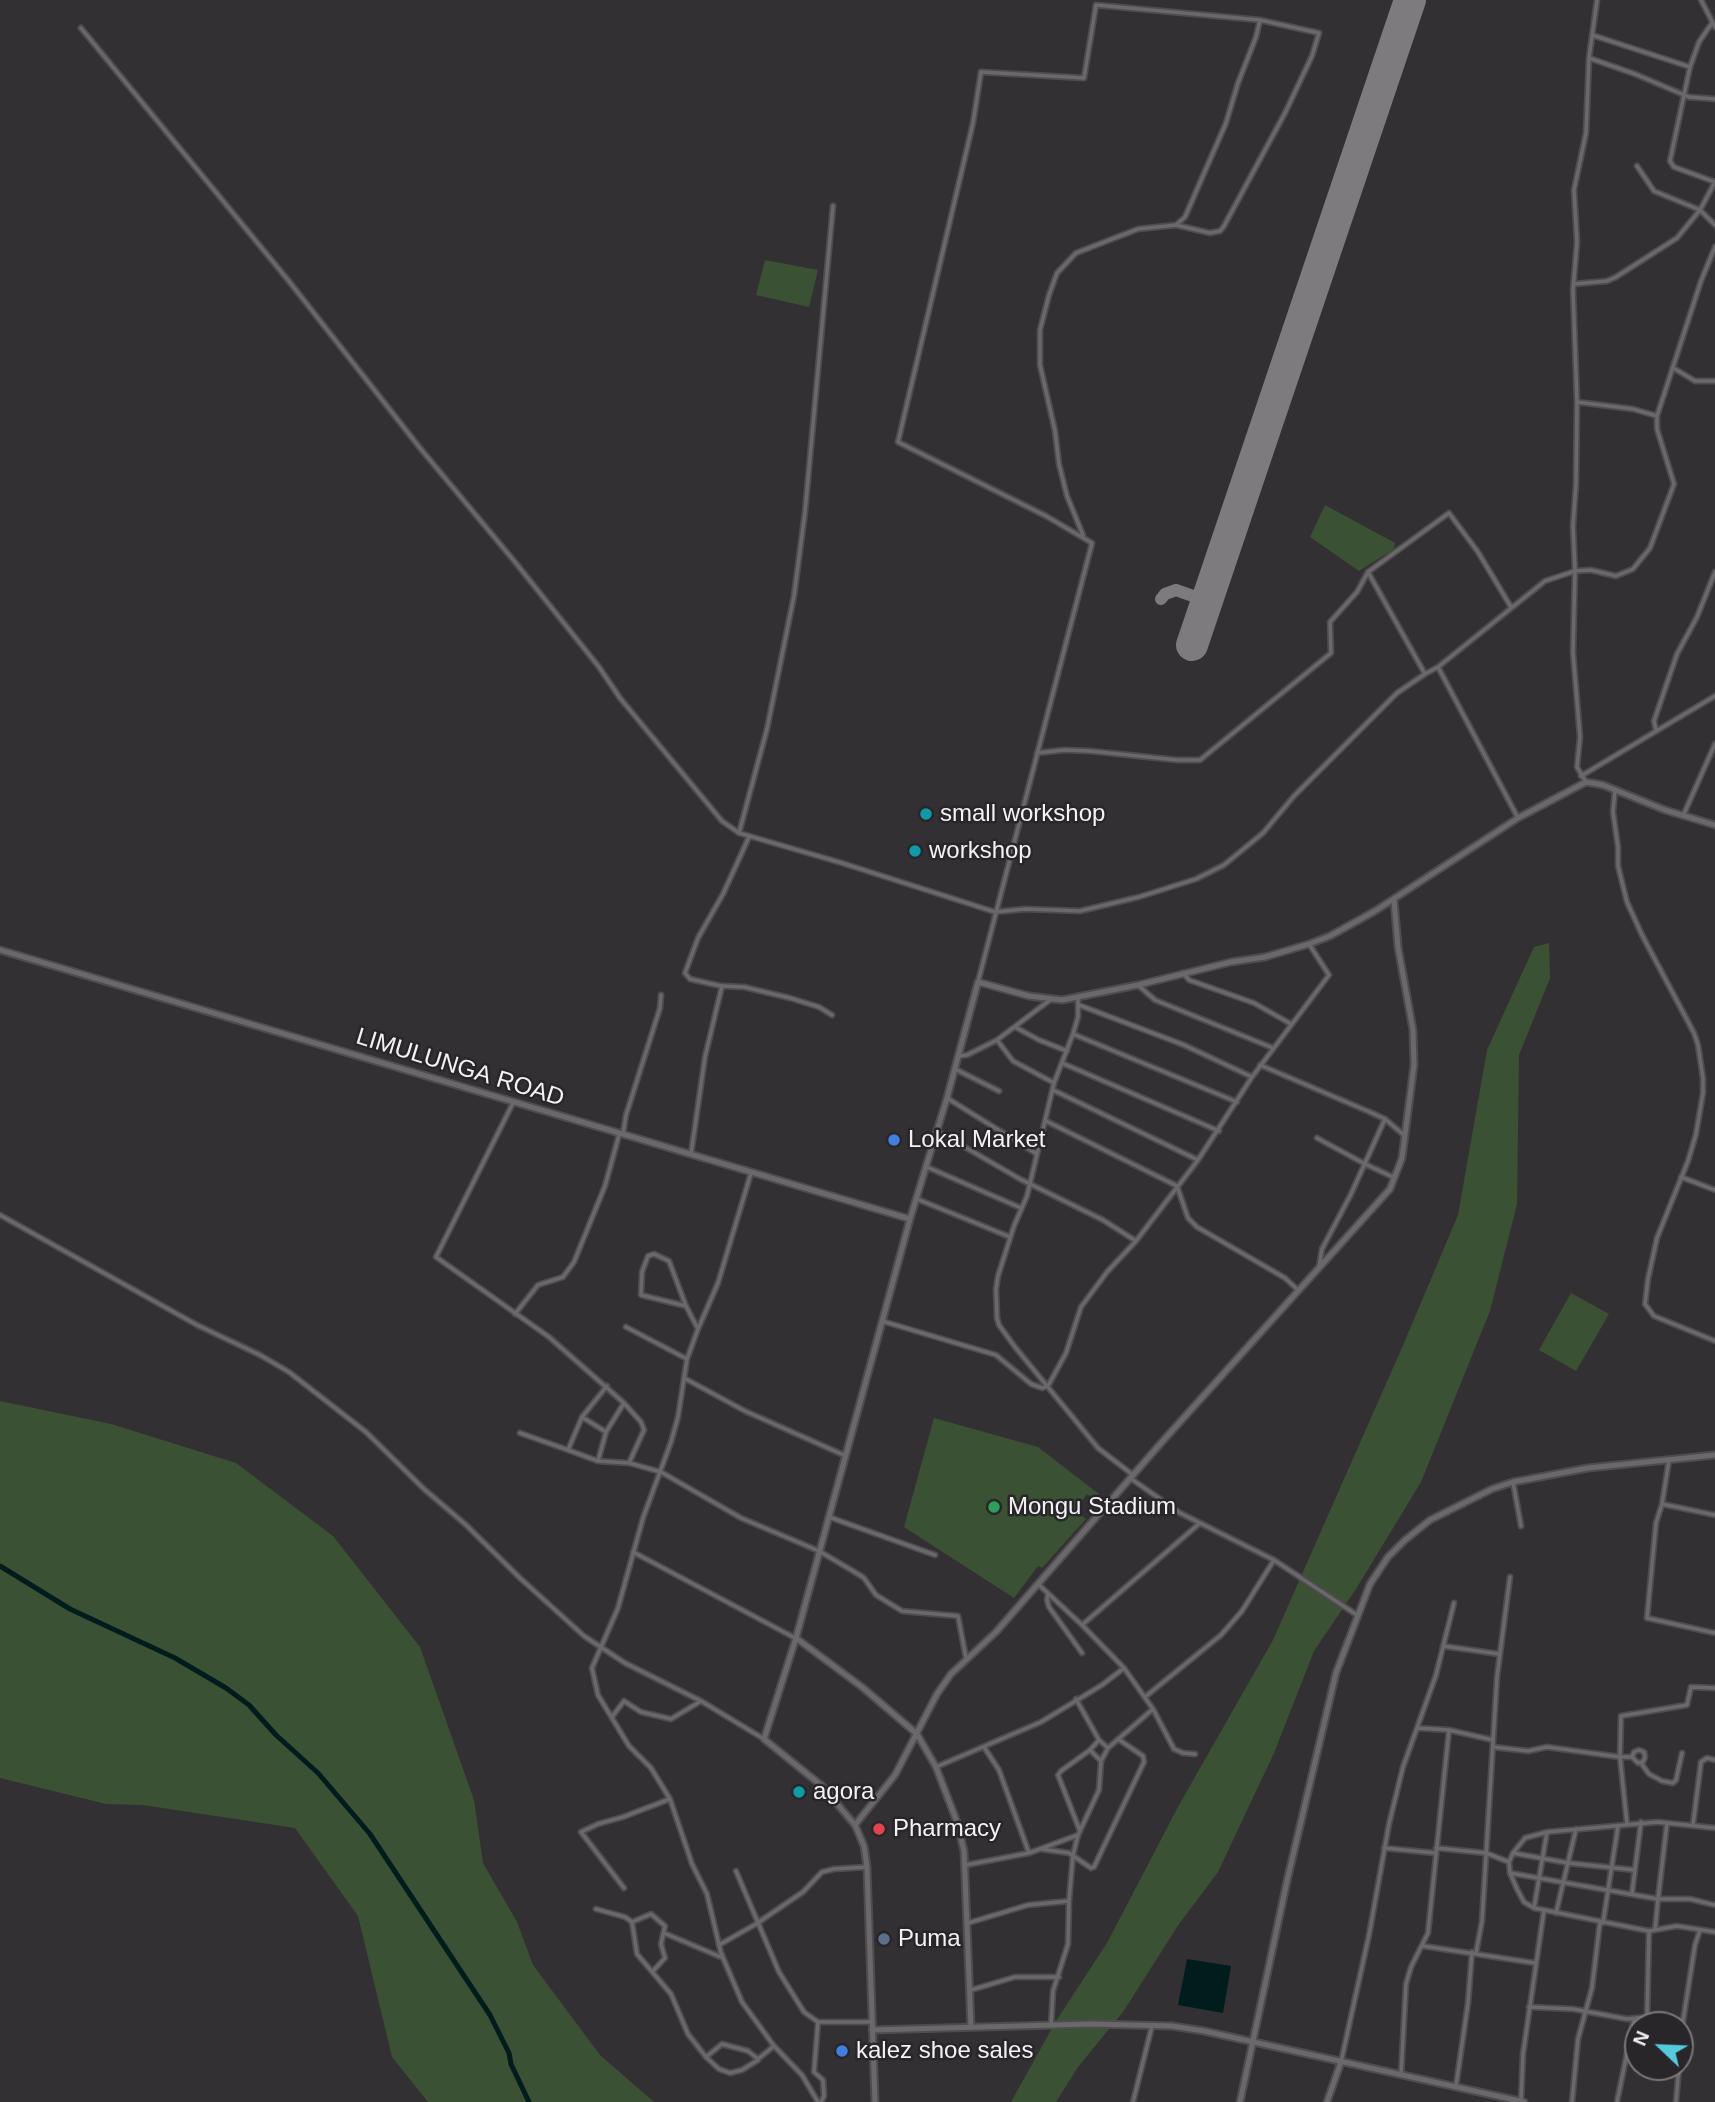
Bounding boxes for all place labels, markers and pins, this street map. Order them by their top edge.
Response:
place label: small workshop [940,800,1105,828]
marker: small workshop [918,806,934,822]
place label: workshop [929,837,1032,865]
marker: workshop [907,843,923,859]
place label: Lokal Market [908,1126,1045,1154]
marker: Lokal Market [886,1132,902,1148]
place label: Mongu Stadium [1008,1493,1176,1521]
marker: Mongu Stadium [986,1499,1002,1515]
place label: agora [813,1778,874,1806]
marker: agora [791,1784,807,1800]
place label: Pharmacy [893,1815,1001,1843]
marker: Pharmacy [871,1821,887,1837]
place label: Puma [898,1925,961,1953]
marker: Puma [876,1931,892,1947]
place label: kalez shoe sales [856,2037,1033,2065]
marker: kalez shoe sales [834,2043,850,2059]

